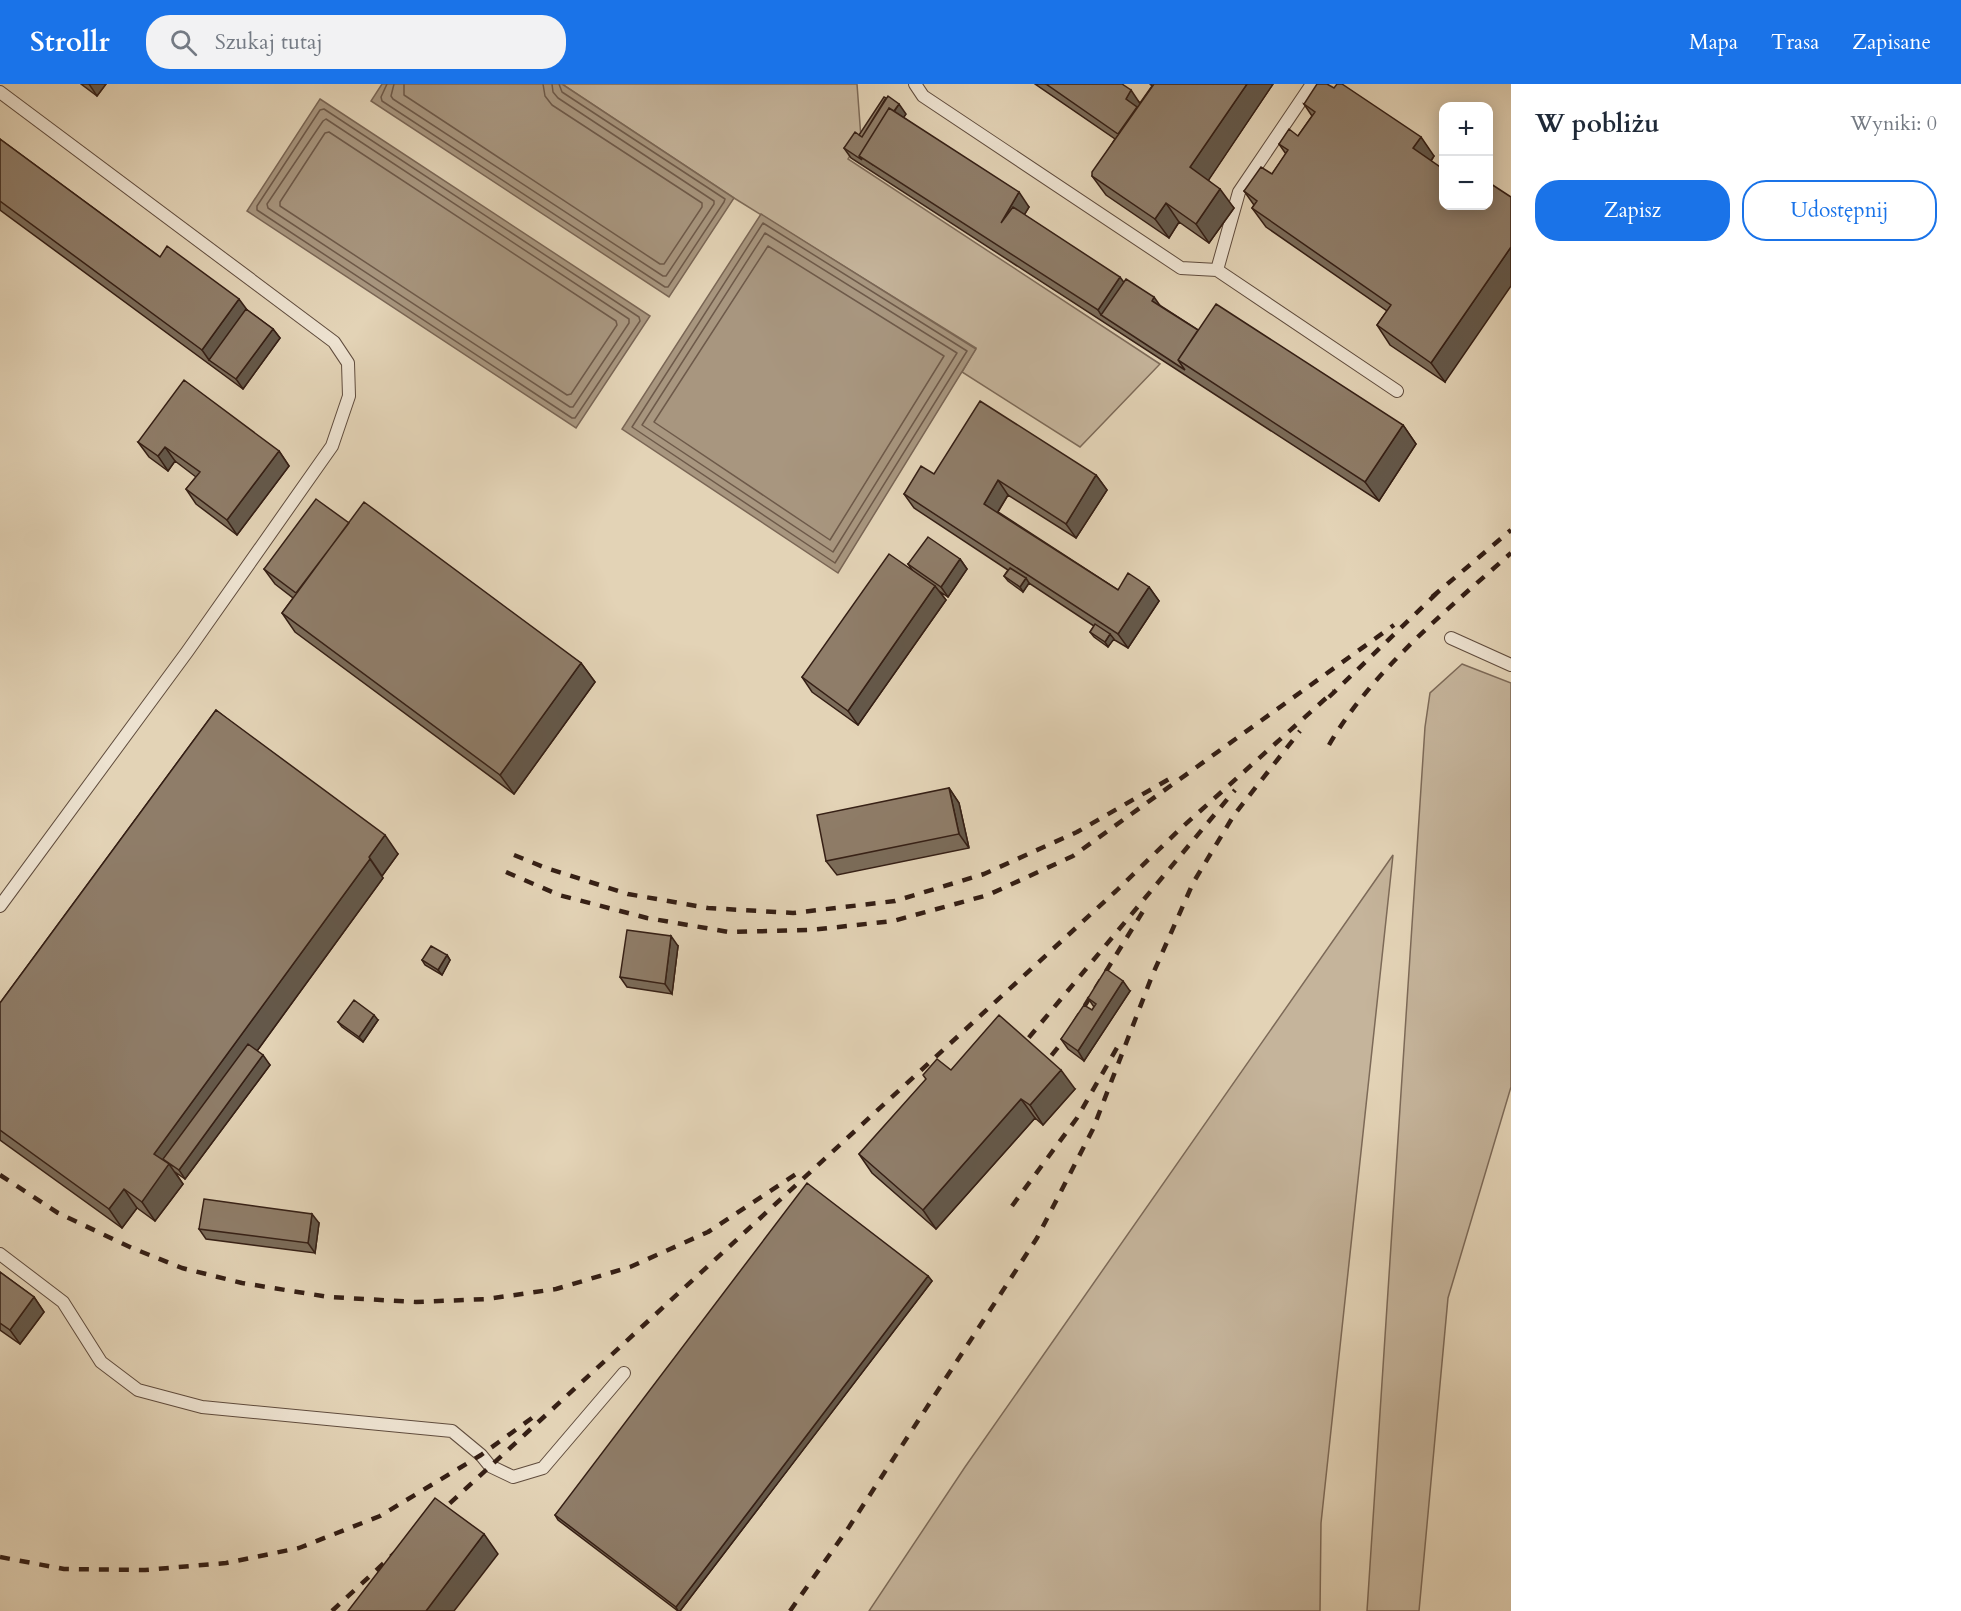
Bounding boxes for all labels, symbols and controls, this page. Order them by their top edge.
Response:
search box [146,15,566,69]
text: Strollr [30,23,110,61]
icon: search [167,26,200,59]
text: Szukaj tutaj [215,27,323,57]
text: Mapa [1689,28,1738,57]
text: Trasa [1771,28,1819,57]
text: Zapisane [1852,28,1931,57]
map controls [1439,102,1493,210]
button: + [1439,102,1493,156]
text: W pobliżu [1535,106,1660,141]
text: Wyniki: 0 [1850,110,1937,137]
button: − [1439,156,1493,210]
button: Zapisz [1535,180,1730,241]
button: Udostępnij [1742,180,1937,241]

